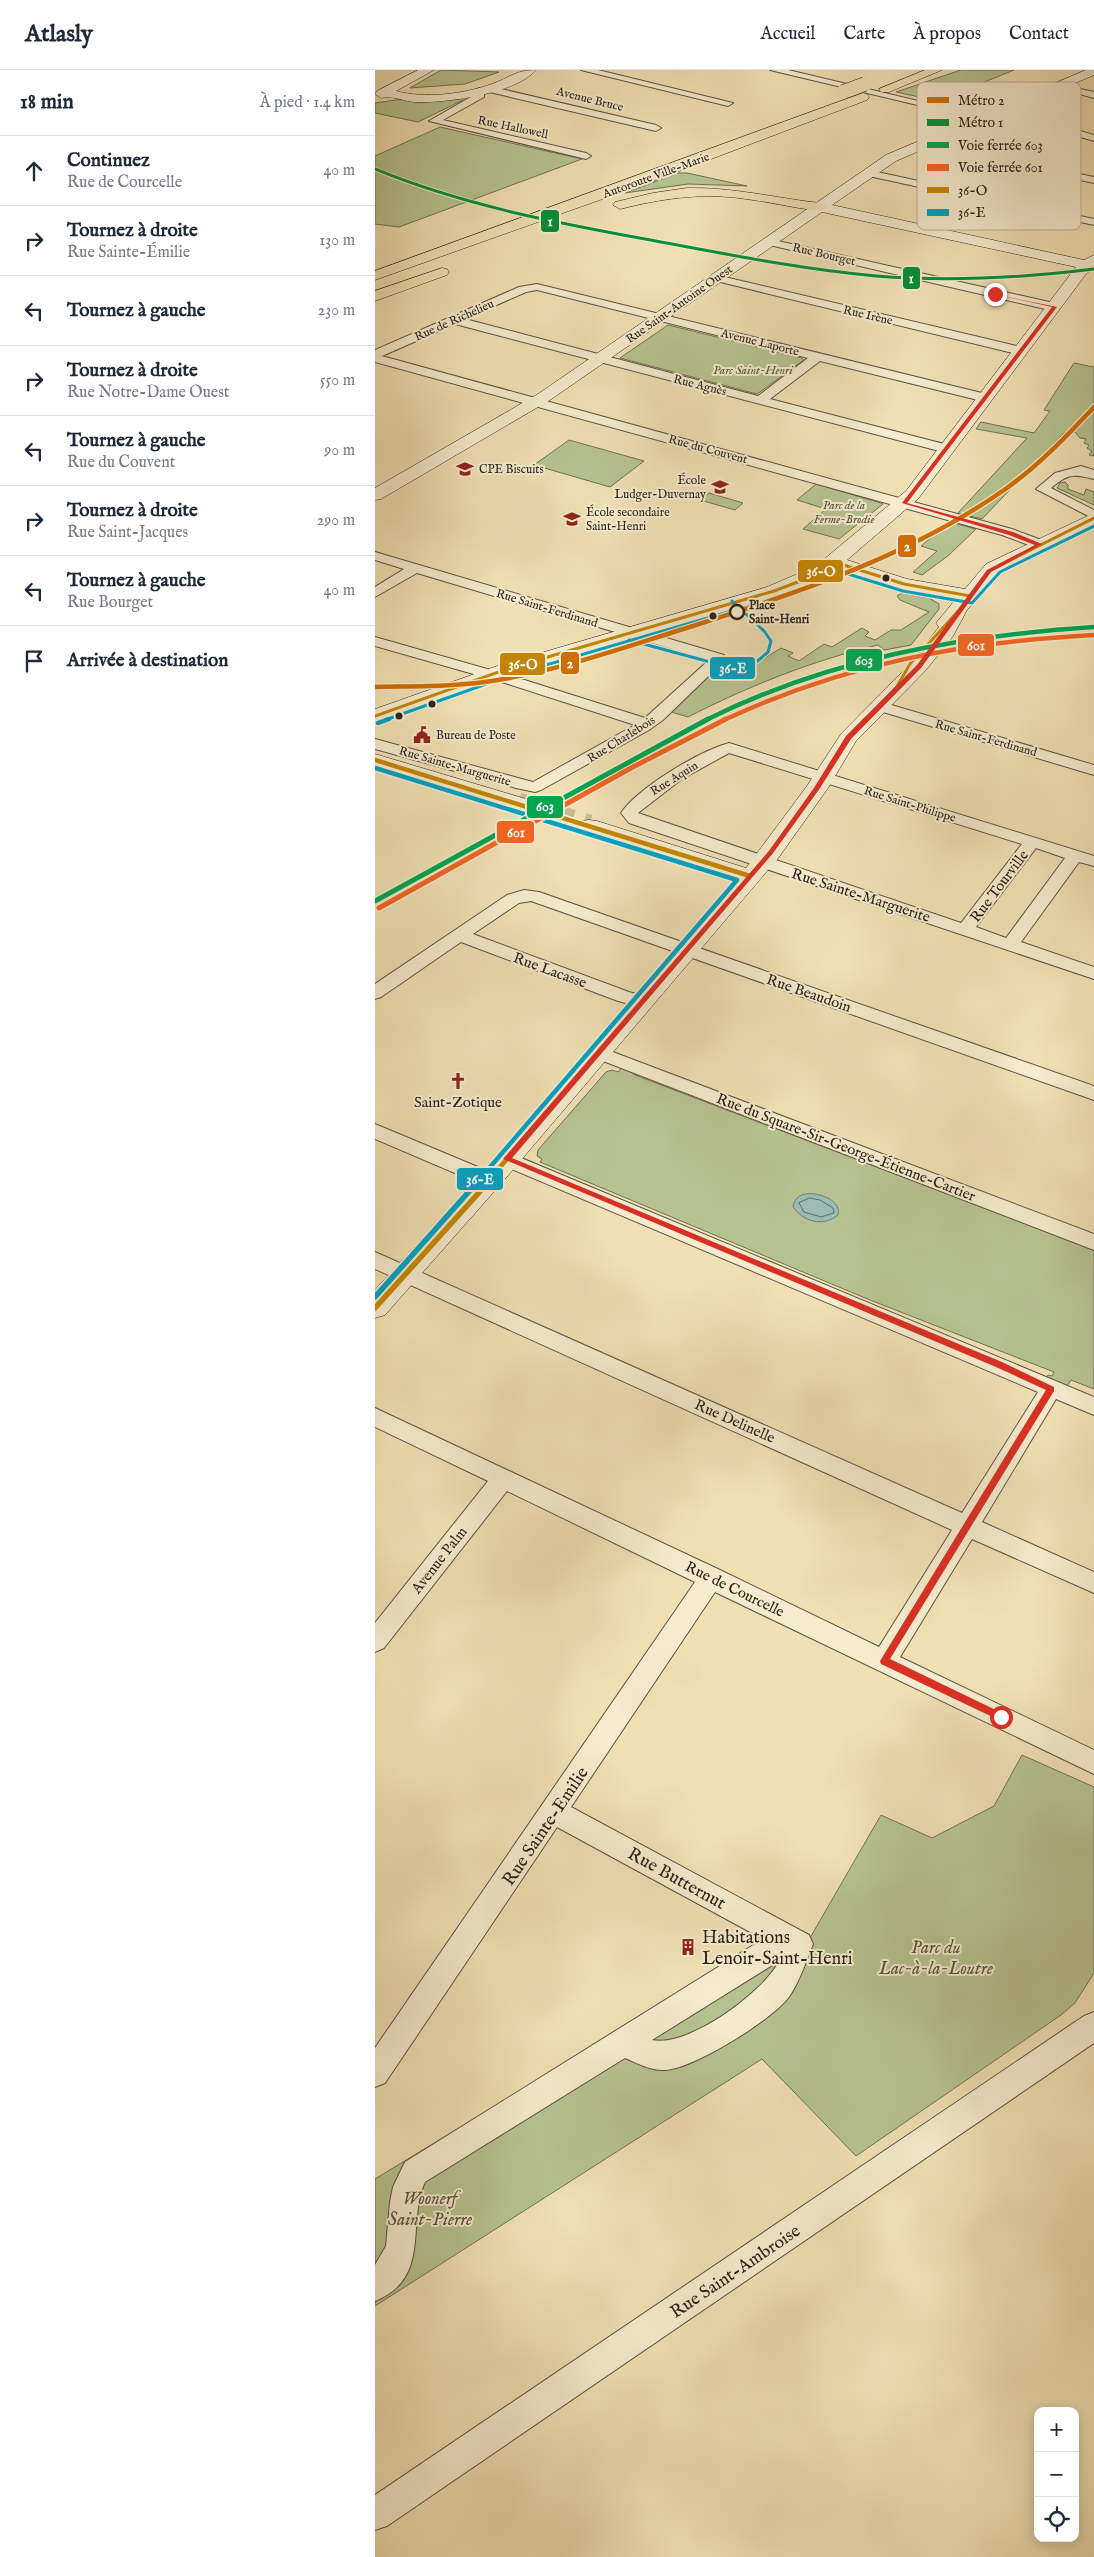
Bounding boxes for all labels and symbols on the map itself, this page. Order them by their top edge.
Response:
legend [917,82,1081,230]
street label: Avenue Bruce [554,84,625,115]
text: Métro 2 [958,92,1005,110]
street label: Rue Hallowell [476,113,550,142]
text: Métro 1 [958,114,1003,132]
text: Voie ferrée 603 [957,137,1043,155]
street label: Autoroute Ville-Marie [600,149,712,202]
text: Voie ferrée 601 [957,159,1043,177]
text: 36-O [958,182,988,200]
text: 36-E [958,204,986,222]
line badge: 1 [540,209,560,233]
text: 1 [547,213,553,231]
street label: Rue Bourget [791,240,857,269]
street label: Rue Saint-Antoine Ouest [623,262,735,347]
line badge: 1 [902,266,921,290]
text: 1 [908,270,914,288]
route end [984,283,1007,306]
street label: Rue de Richelieu [412,296,496,345]
street label: Rue Irène [842,303,895,329]
street label: Avenue Laporte [718,325,801,361]
park label: Parc Saint-Henri [713,363,794,378]
street label: Rue Agnès [672,372,728,399]
street label: Rue du Couvent [667,432,749,467]
school or university icon: CPE Biscuits [455,459,475,479]
place label: CPE Biscuits [479,462,544,477]
place label: École Ludger-Duvernay [614,472,706,502]
school or university icon: École Ludger-Duvernay [710,477,730,497]
park label: Parc de la Ferme-Brodie [813,498,875,527]
place label: École secondaire Saint-Henri [586,504,670,534]
school or university icon: École secondaire Saint-Henri [562,509,582,529]
line badge: 2 [897,534,917,558]
text: 2 [904,538,911,556]
line badge: 36-O [797,559,844,583]
text: 36-O [806,563,836,581]
unlabelled marker [881,573,891,583]
street label: Rue Saint-Ferdinand [494,586,600,631]
place label: Place Saint-Henri [749,598,810,627]
marker: Place Saint-Henri [729,604,745,620]
unlabelled marker [708,611,718,621]
line badge: 601 [957,633,995,657]
text: 601 [967,637,985,655]
line badge: 603 [845,648,883,672]
line badge: 2 [560,651,580,675]
line badge: 36-O [499,652,546,676]
text: 603 [855,652,873,670]
text: 2 [567,655,574,673]
text: 36-O [508,656,538,674]
line badge: 36-E [709,656,756,680]
text: 36-E [719,660,747,678]
unlabelled marker [427,699,437,709]
unlabelled marker [394,711,404,721]
street label: Rue Charlebois [585,713,658,766]
street label: Rue Saint-Ferdinand [933,717,1039,760]
public building icon: Bureau de Poste [412,725,432,745]
place label: Bureau de Poste [436,728,516,743]
street label: Rue Sainte-Marguerite [397,743,513,790]
street label: Rue Aquin [648,758,702,800]
street label: Rue Saint-Philippe [862,783,958,827]
line badge: 603 [526,795,564,819]
text: 603 [536,798,554,816]
line badge: 601 [496,820,535,844]
text: 601 [507,824,525,842]
street label: Rue Tourville [966,846,1033,926]
street label: Rue Sainte-Marguerite [789,864,933,927]
street label: Rue Lacasse [511,948,589,993]
street label: Rue Beaudoin [764,970,854,1017]
church icon: Saint-Zotique [448,1071,468,1091]
street label: Rue du Square-Sir-George-Étienne-Cartier [714,1089,979,1206]
place label: Saint-Zotique [414,1093,502,1112]
line badge: 36-E [456,1167,504,1191]
text: 36-E [466,1171,494,1189]
street label: Rue Delinelle [692,1395,778,1448]
street label: Avenue Palm [407,1523,472,1598]
street label: Rue de Courcelle [682,1557,787,1622]
route start [990,1706,1013,1729]
street label: Rue Sainte-Emilie [498,1763,594,1891]
street label: Rue Butternut [623,1843,729,1916]
place label: Habitations Lenoir-Saint-Henri [702,1927,853,1971]
building icon: Habitations Lenoir-Saint-Henri [678,1937,698,1957]
park label: Parc du Lac-à-la-Loutre [878,1937,993,1981]
park label: Woonerf Saint-Pierre [388,2188,472,2232]
street label: Rue Saint-Ambroise [666,2220,805,2324]

